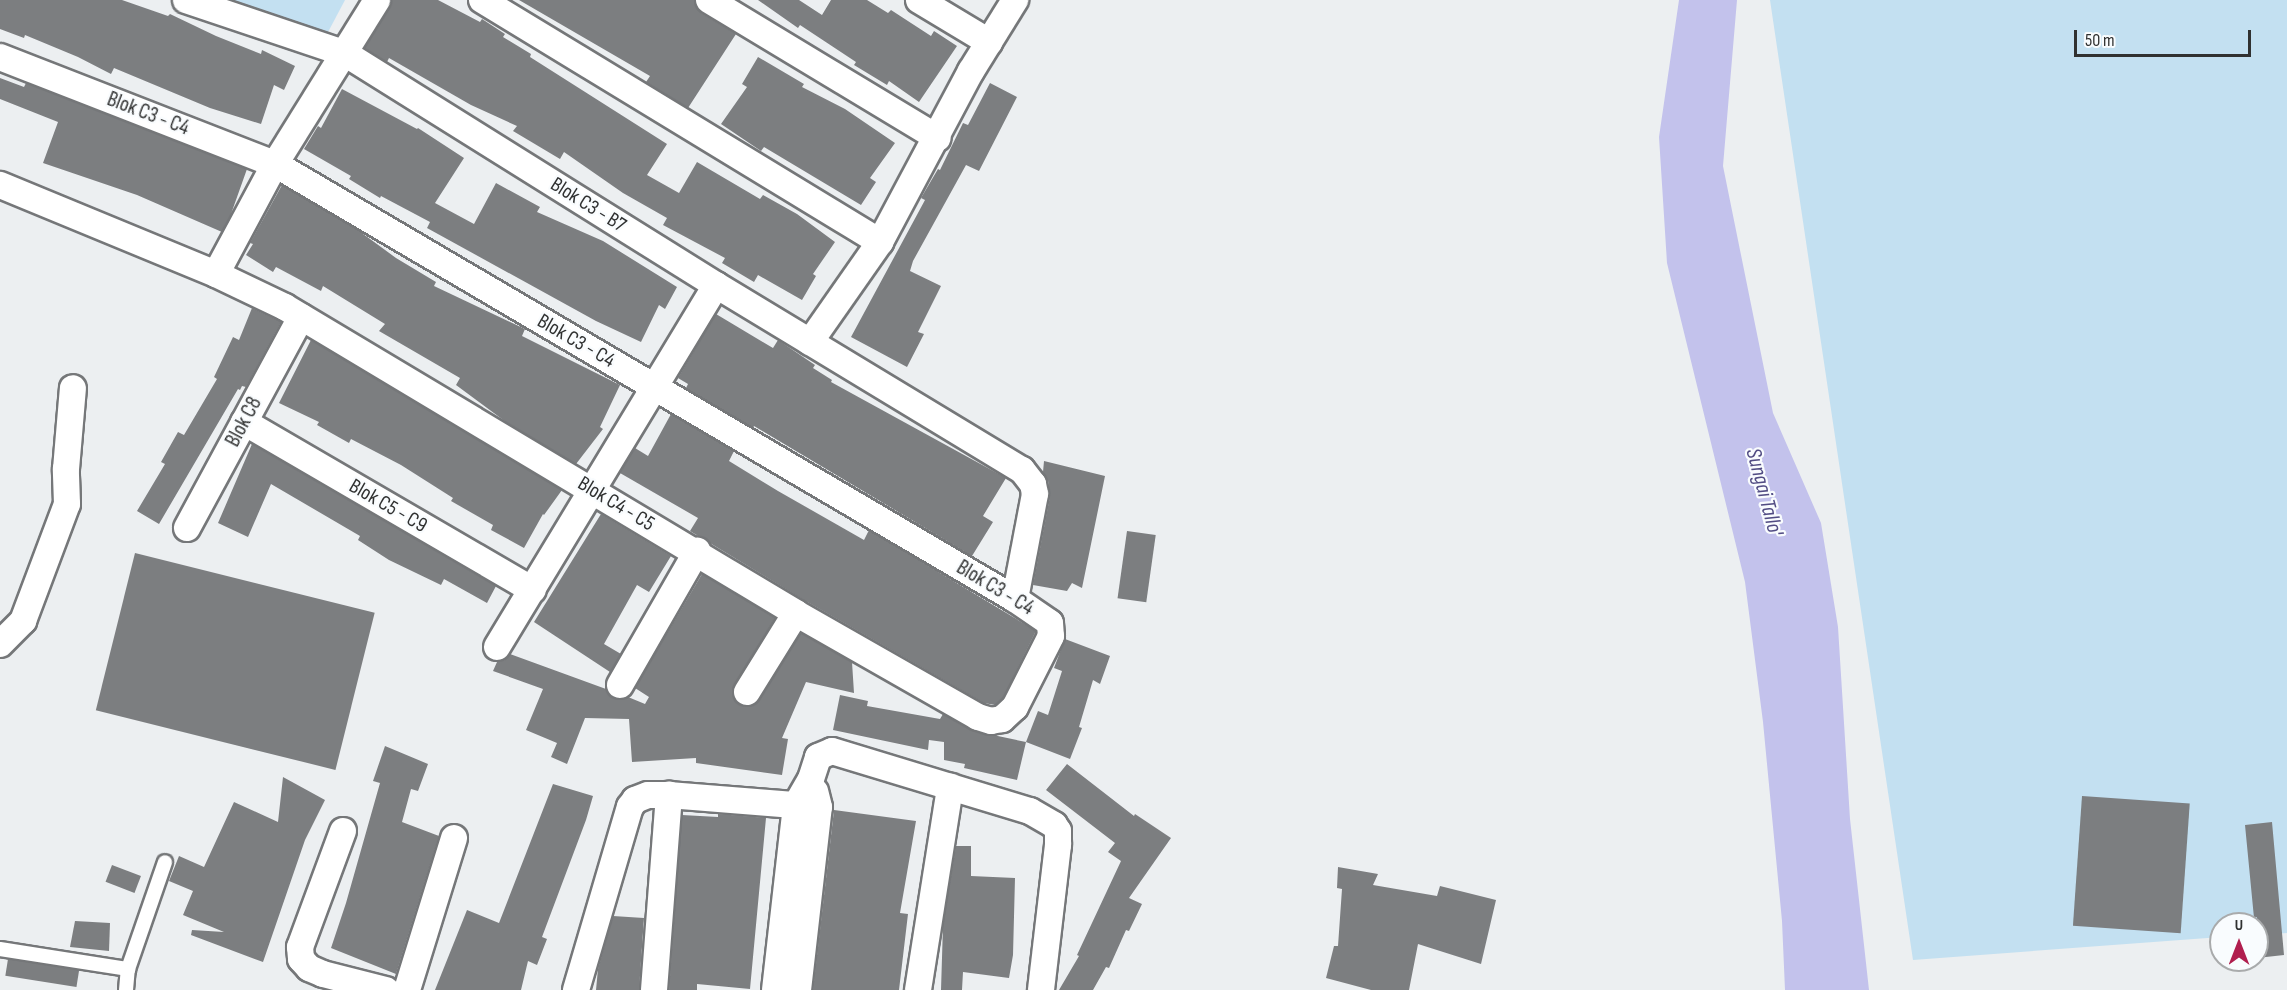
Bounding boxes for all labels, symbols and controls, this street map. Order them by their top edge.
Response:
scale bar [2077,18,2254,56]
text: 50 m [2085,30,2115,51]
street label: Blok C3 - C4 [103,87,193,141]
street label: Blok C3 - B7 [546,172,630,238]
street label: Blok C3 - C4 [533,309,619,373]
street label: Blok C8 [221,393,267,451]
water label: Sungai Tallo' [1740,445,1788,539]
street label: Blok C4 - C5 [573,471,659,537]
street label: Blok C5 - C9 [345,474,431,538]
street label: Blok C3 - C4 [952,555,1038,621]
north arrow [2209,912,2269,972]
text: U [2235,916,2243,935]

